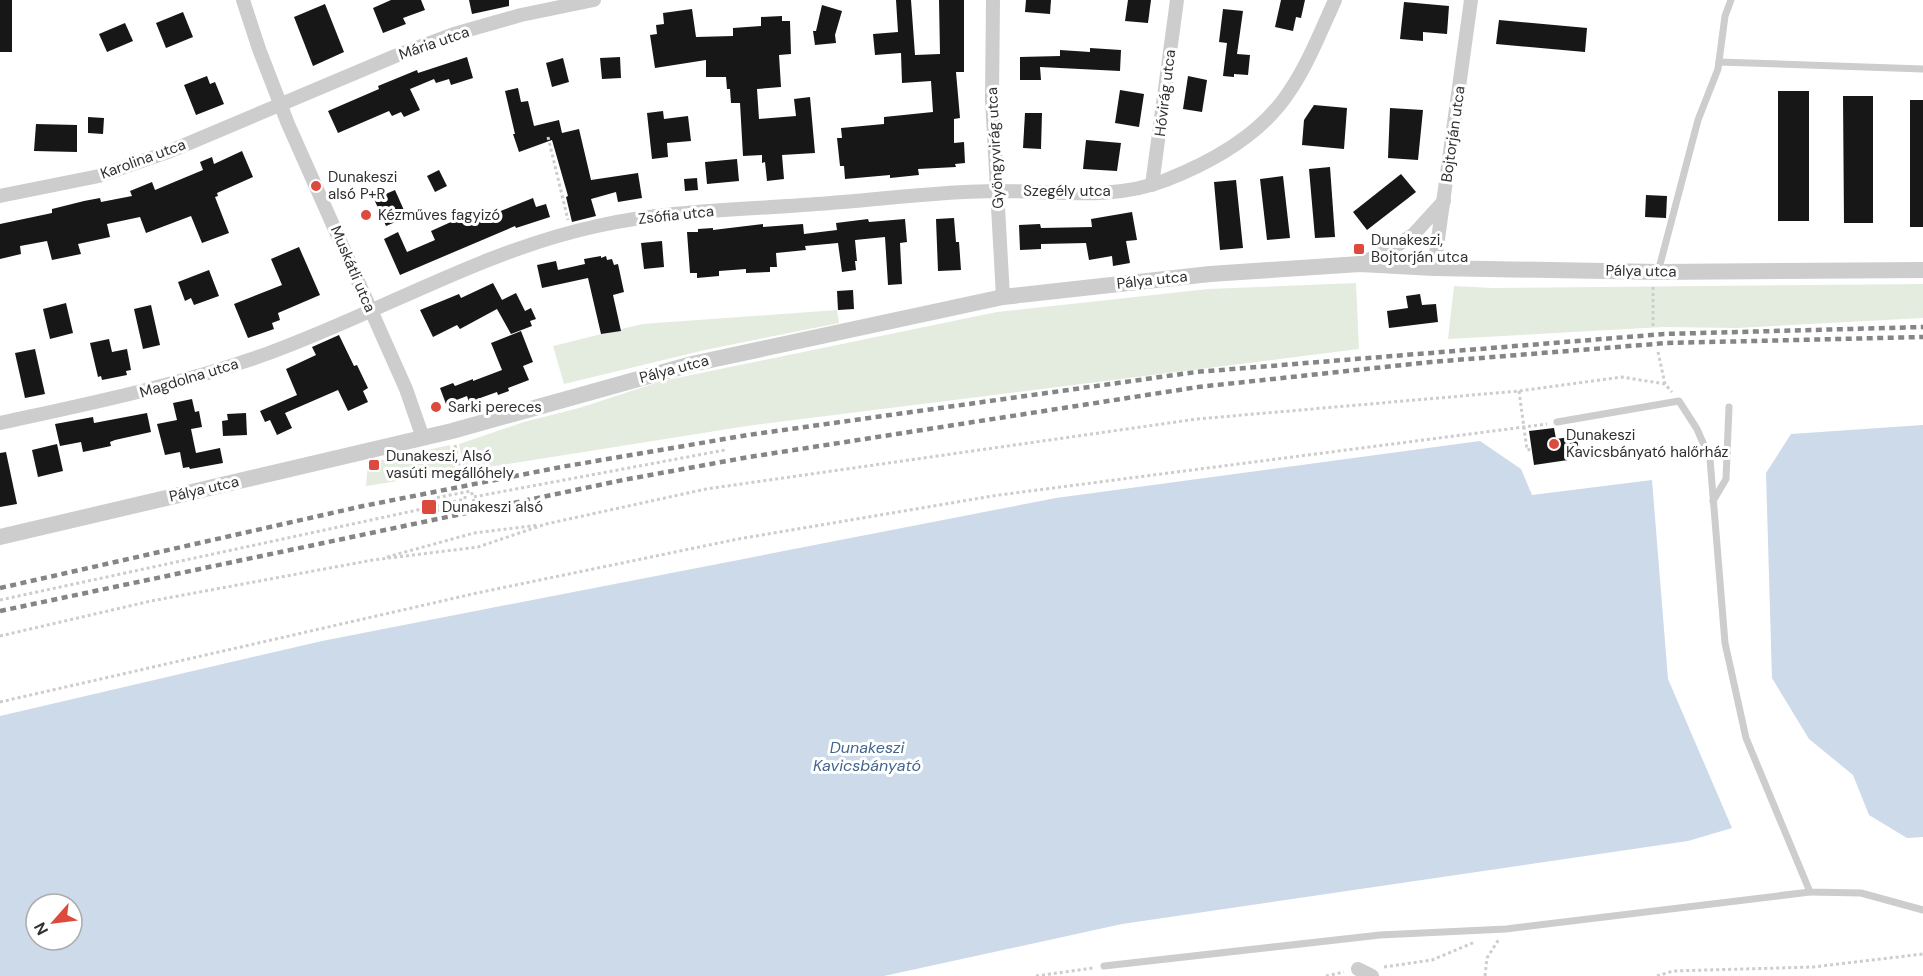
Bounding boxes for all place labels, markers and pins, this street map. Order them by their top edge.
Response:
place label: Dunakeszi alsó P+R [328,167,397,204]
marker: Dunakeszi alsó P+R [309,179,323,193]
place label: Kézműves fagyizó [378,205,500,225]
marker: Kézműves fagyizó [359,208,373,222]
place label: Dunakeszi, Bojtorján utca [1371,230,1468,267]
marker: Dunakeszi, Bojtorján utca [1352,242,1366,256]
place label: Sarki pereces [448,397,542,417]
marker: Sarki pereces [429,400,443,414]
place label: Dunakeszi Kavicsbányató halőrház [1566,425,1729,462]
marker: Dunakeszi Kavicsbányató halőrház [1547,437,1561,451]
place label: Dunakeszi, Alsó vasúti megállóhely [386,446,515,483]
marker: Dunakeszi, Alsó vasúti megállóhely [367,458,381,472]
place label: Dunakeszi alsó [442,497,543,517]
marker: Dunakeszi alsó [420,498,438,516]

